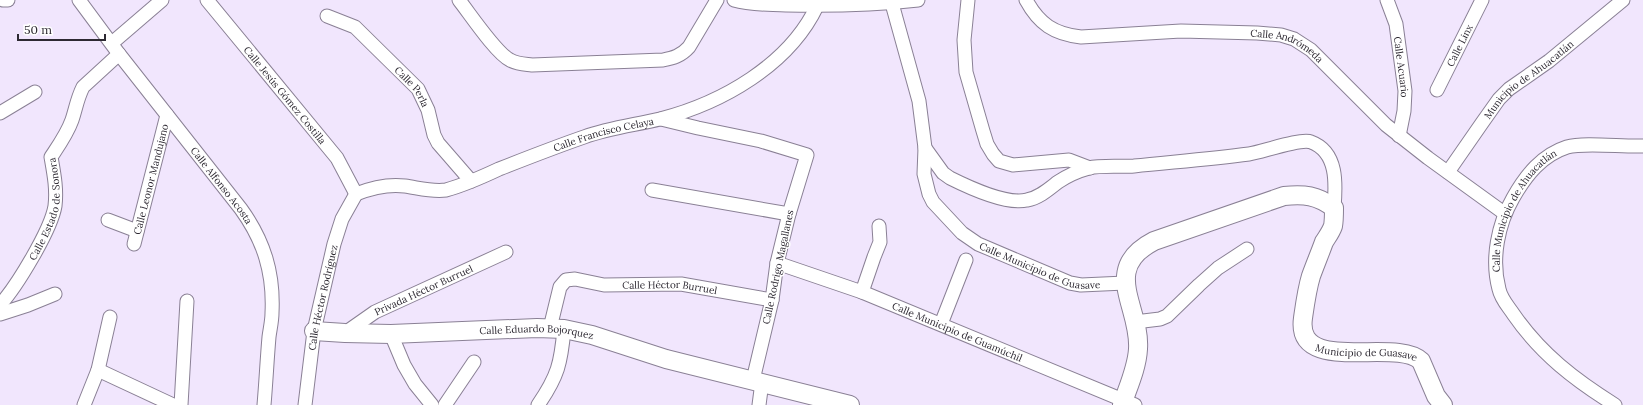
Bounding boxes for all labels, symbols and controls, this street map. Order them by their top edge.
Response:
scale bar [18,16,105,42]
street label: Calle Linx [1443,21,1476,69]
text: 50 m [24,22,52,37]
street label: Calle Andrómeda [1250,26,1326,65]
street label: Calle Acuario [1391,36,1412,98]
street label: Municipio de Ahuacatlán [1481,37,1576,121]
street label: Calle Jesús Gómez Costilla [241,43,329,147]
street label: Calle Perla [392,63,432,109]
street label: Calle Francisco Celaya [551,114,655,154]
street label: Calle Leonor Mandujano [130,122,171,236]
street label: Calle Alfonso Acosta [188,144,256,226]
street label: Calle Municipio de Ahuacatlán [1489,146,1559,273]
street label: Calle Estado de Sonora [26,157,62,262]
street label: Calle Rodrigo Magallanes [760,208,797,325]
street label: Calle Municipio de Guasave [978,239,1101,292]
street label: Calle Héctor Rodríguez [305,243,340,351]
street label: Privada Héctor Burruel [372,261,475,318]
street label: Calle Héctor Burruel [622,277,719,297]
street label: Calle Municipio de Guamúchil [890,299,1025,364]
street label: Calle Eduardo Bojorquez [479,321,595,342]
street label: Municipio de Guasave [1314,341,1420,364]

